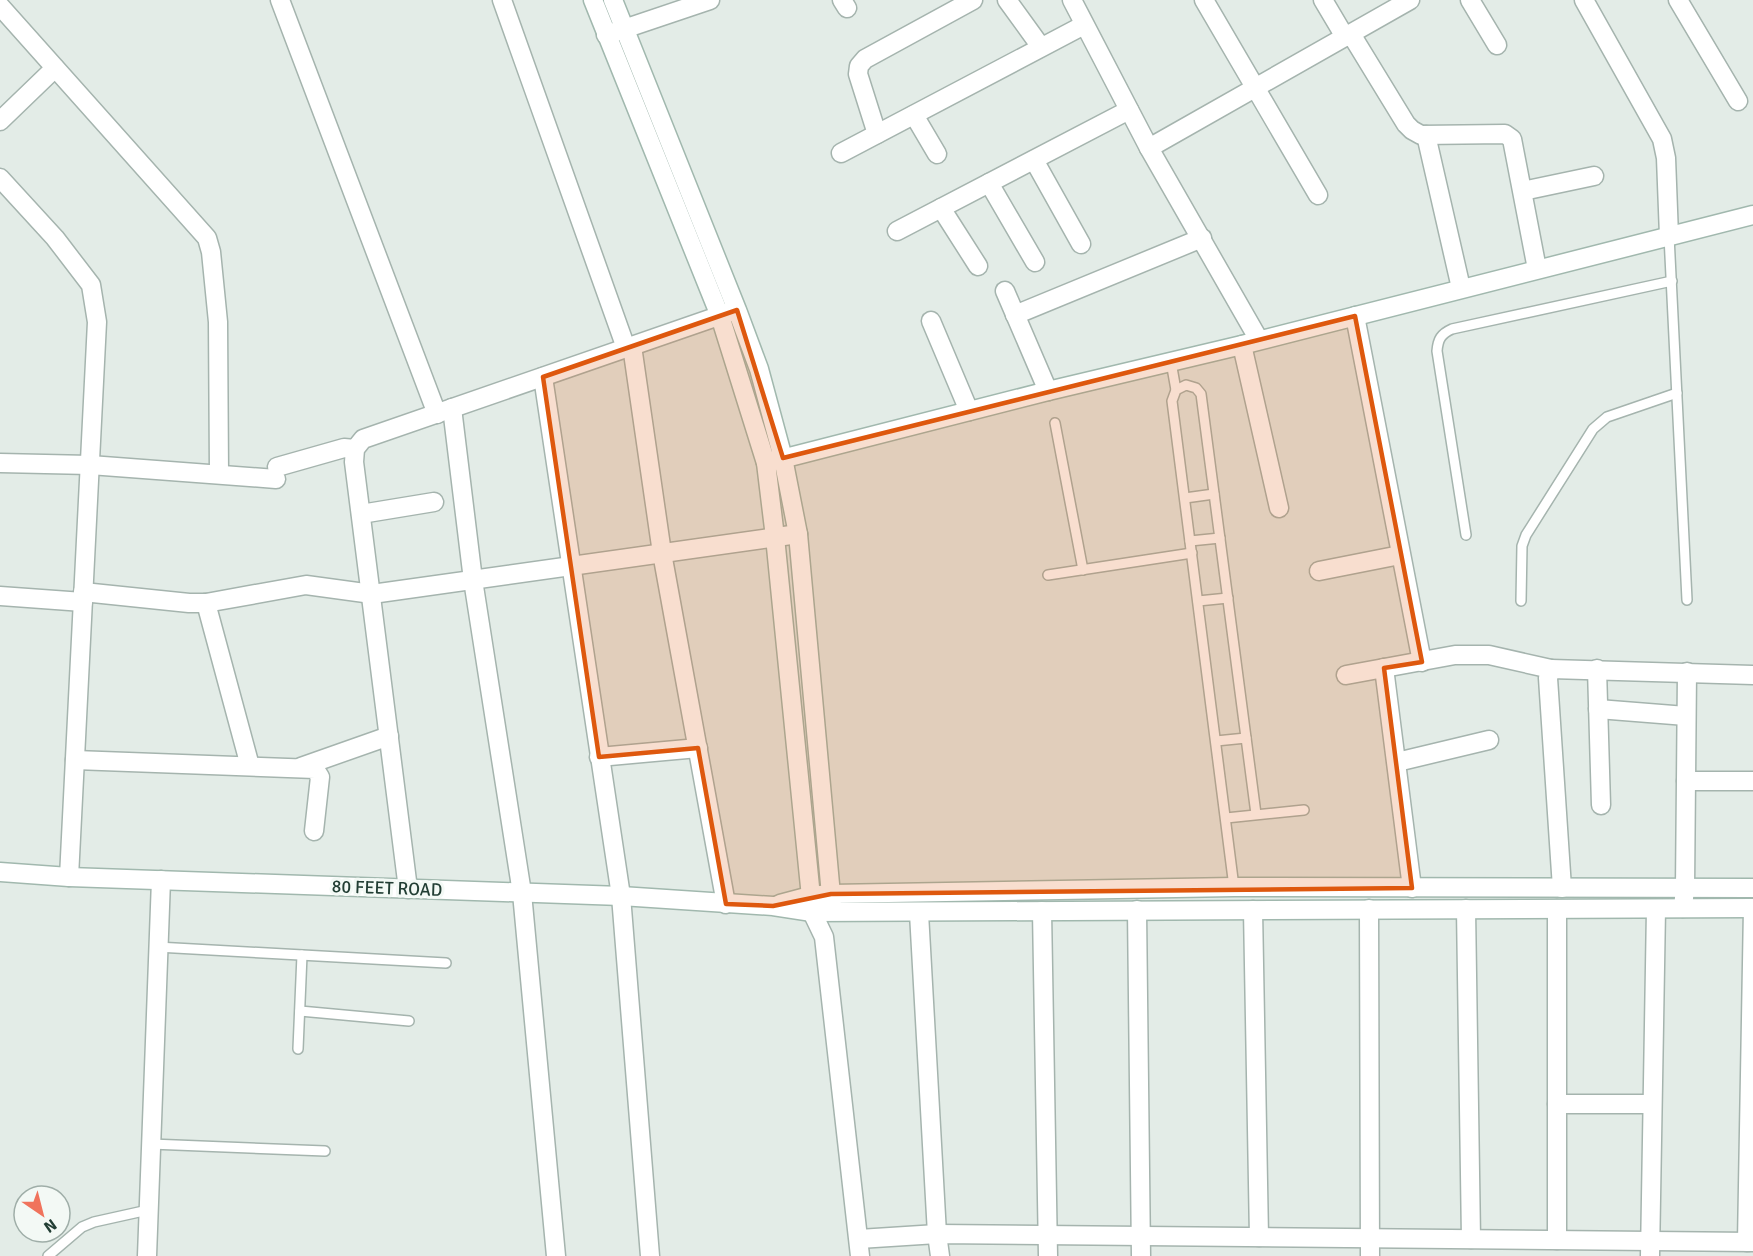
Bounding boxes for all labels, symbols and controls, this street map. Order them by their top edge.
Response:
street label: 80 FEET ROAD [331,875,443,901]
north arrow [12,1184,72,1244]
text: N [40,1214,60,1237]

